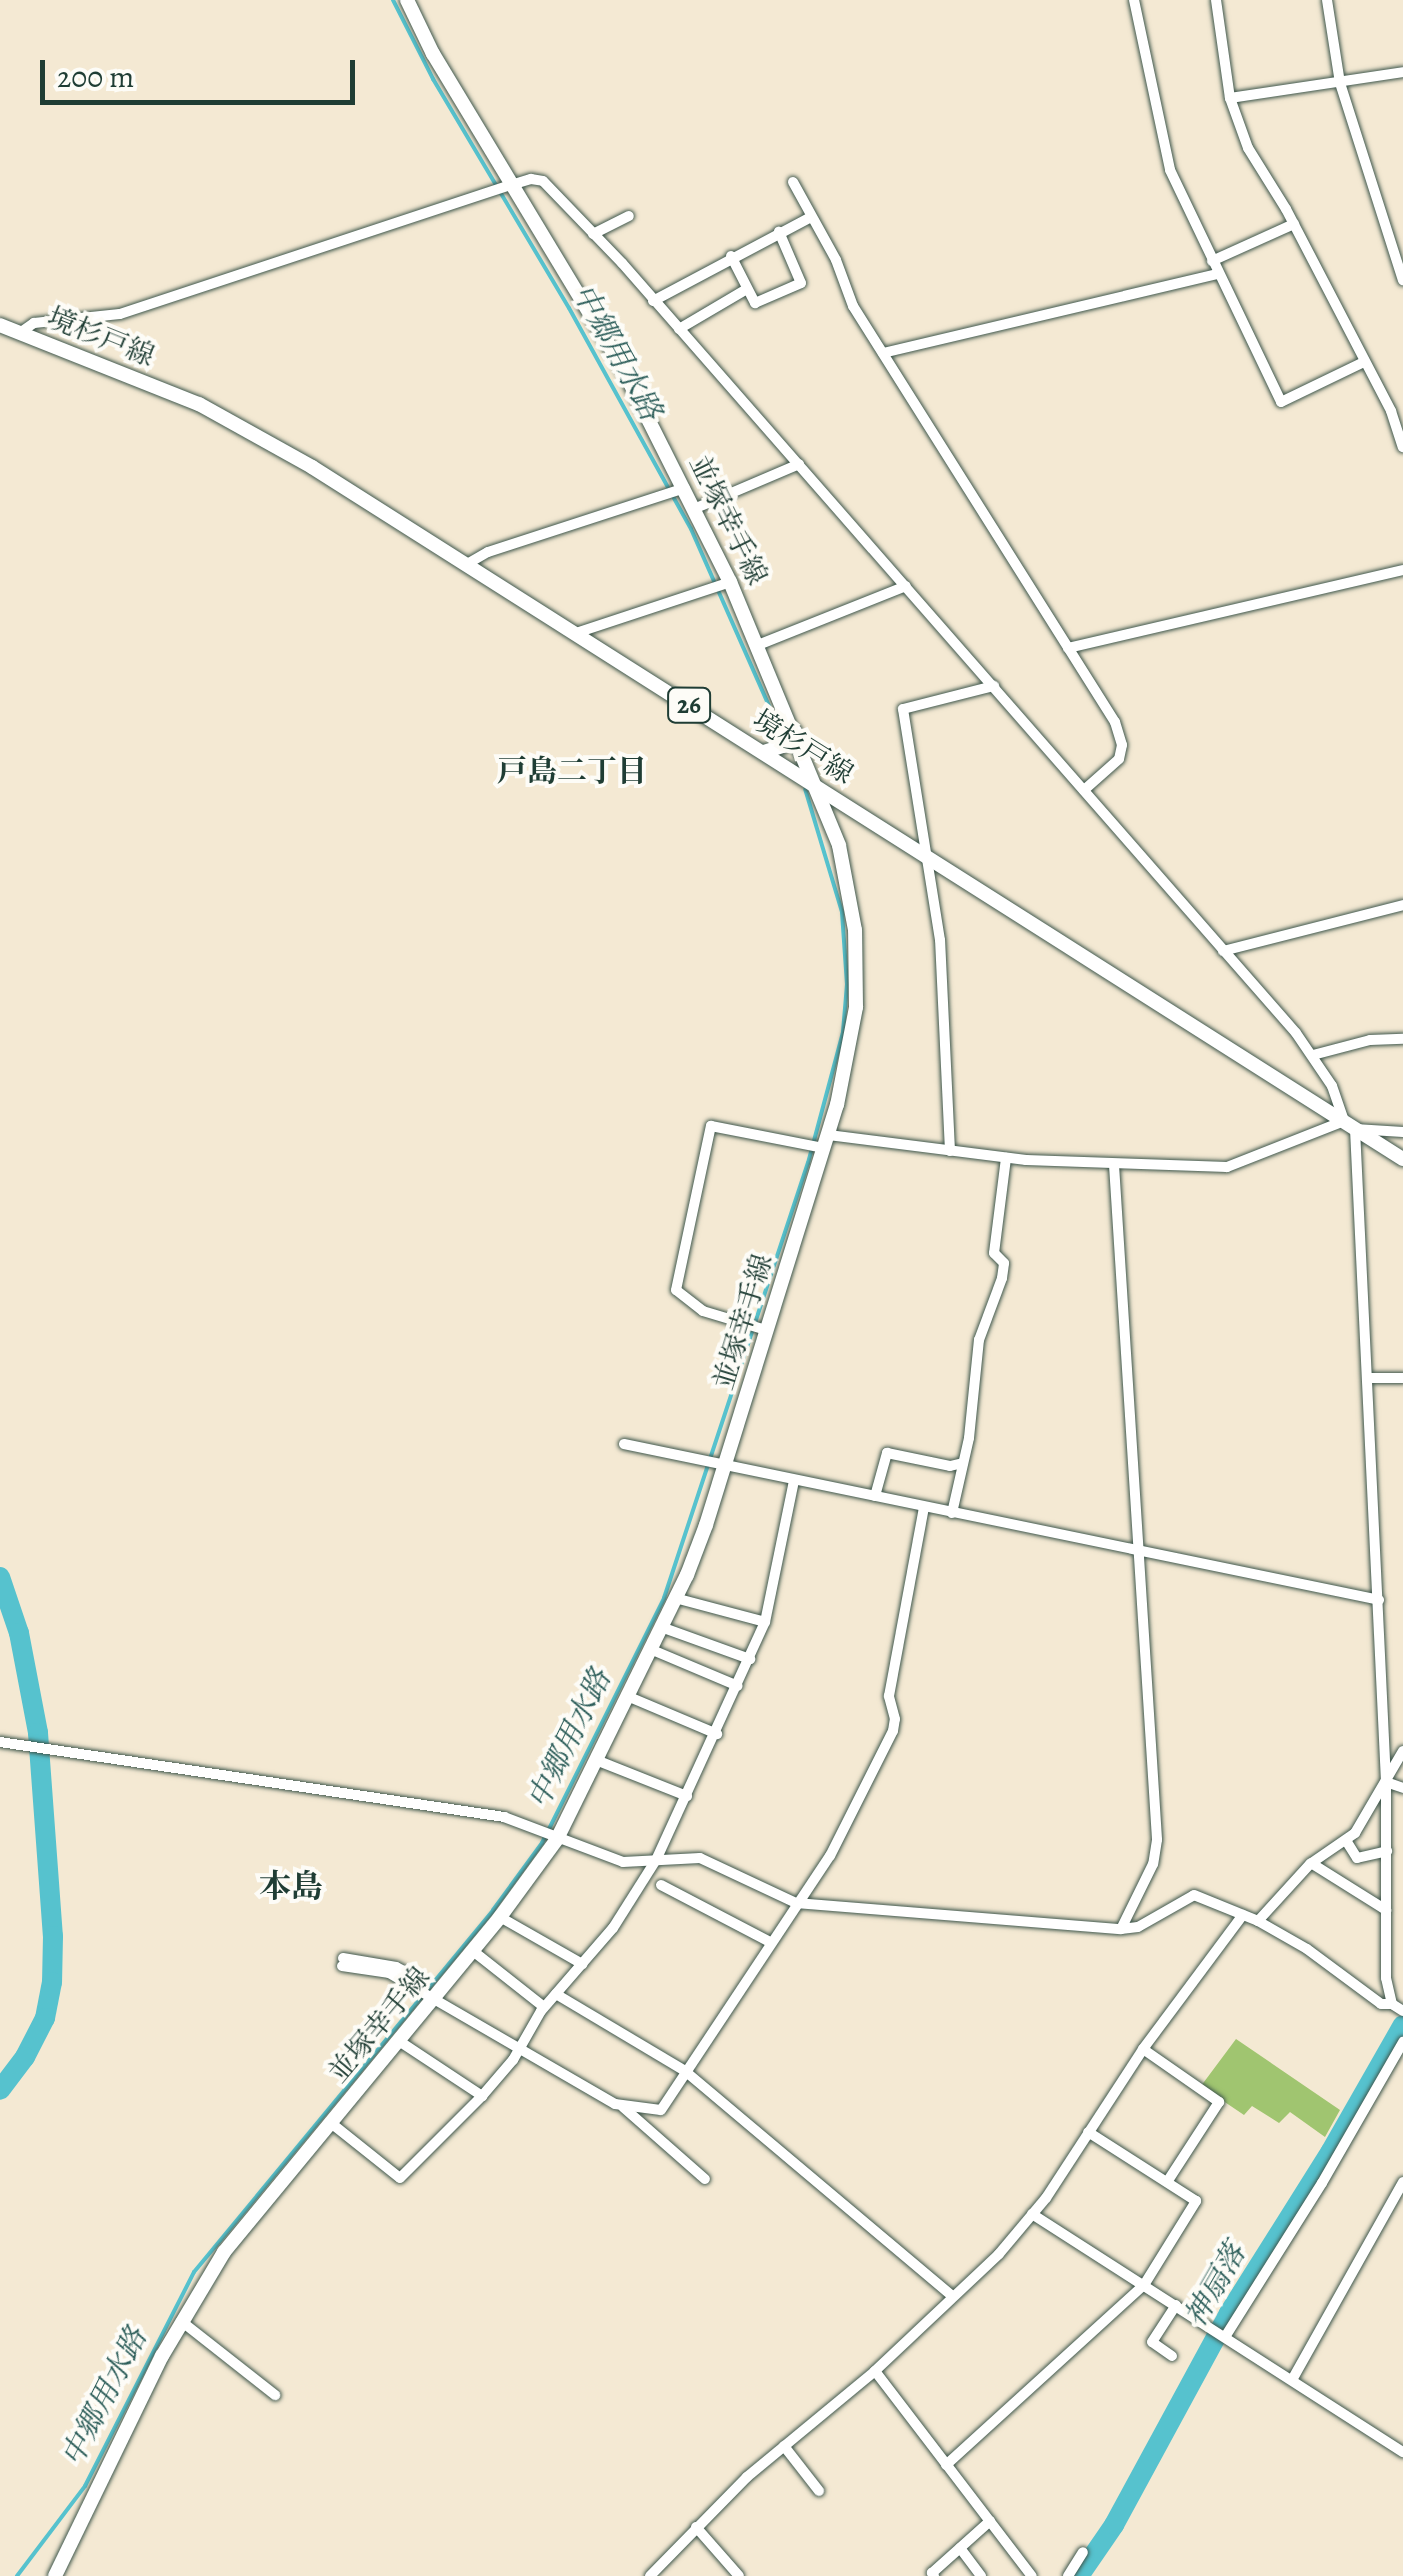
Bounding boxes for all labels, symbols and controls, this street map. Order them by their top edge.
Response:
scale bar [45,40,360,102]
text: 200 m [57,57,134,97]
water label: 中郷用水路 [565,278,669,426]
street label: 境杉戸線 [43,300,159,374]
street label: 並塚幸手線 [682,450,774,590]
road number: 26 [666,685,712,725]
street label: 境杉戸線 [747,703,859,791]
district label: 戸島二丁目 [497,753,647,789]
street label: 並塚幸手線 [706,1250,780,1394]
water label: 中郷用水路 [520,1664,618,1814]
district label: 本島 [259,1867,323,1905]
street label: 並塚幸手線 [321,1961,437,2089]
water label: 神扇落 [1177,2237,1253,2333]
water label: 中郷用水路 [54,2322,154,2472]

